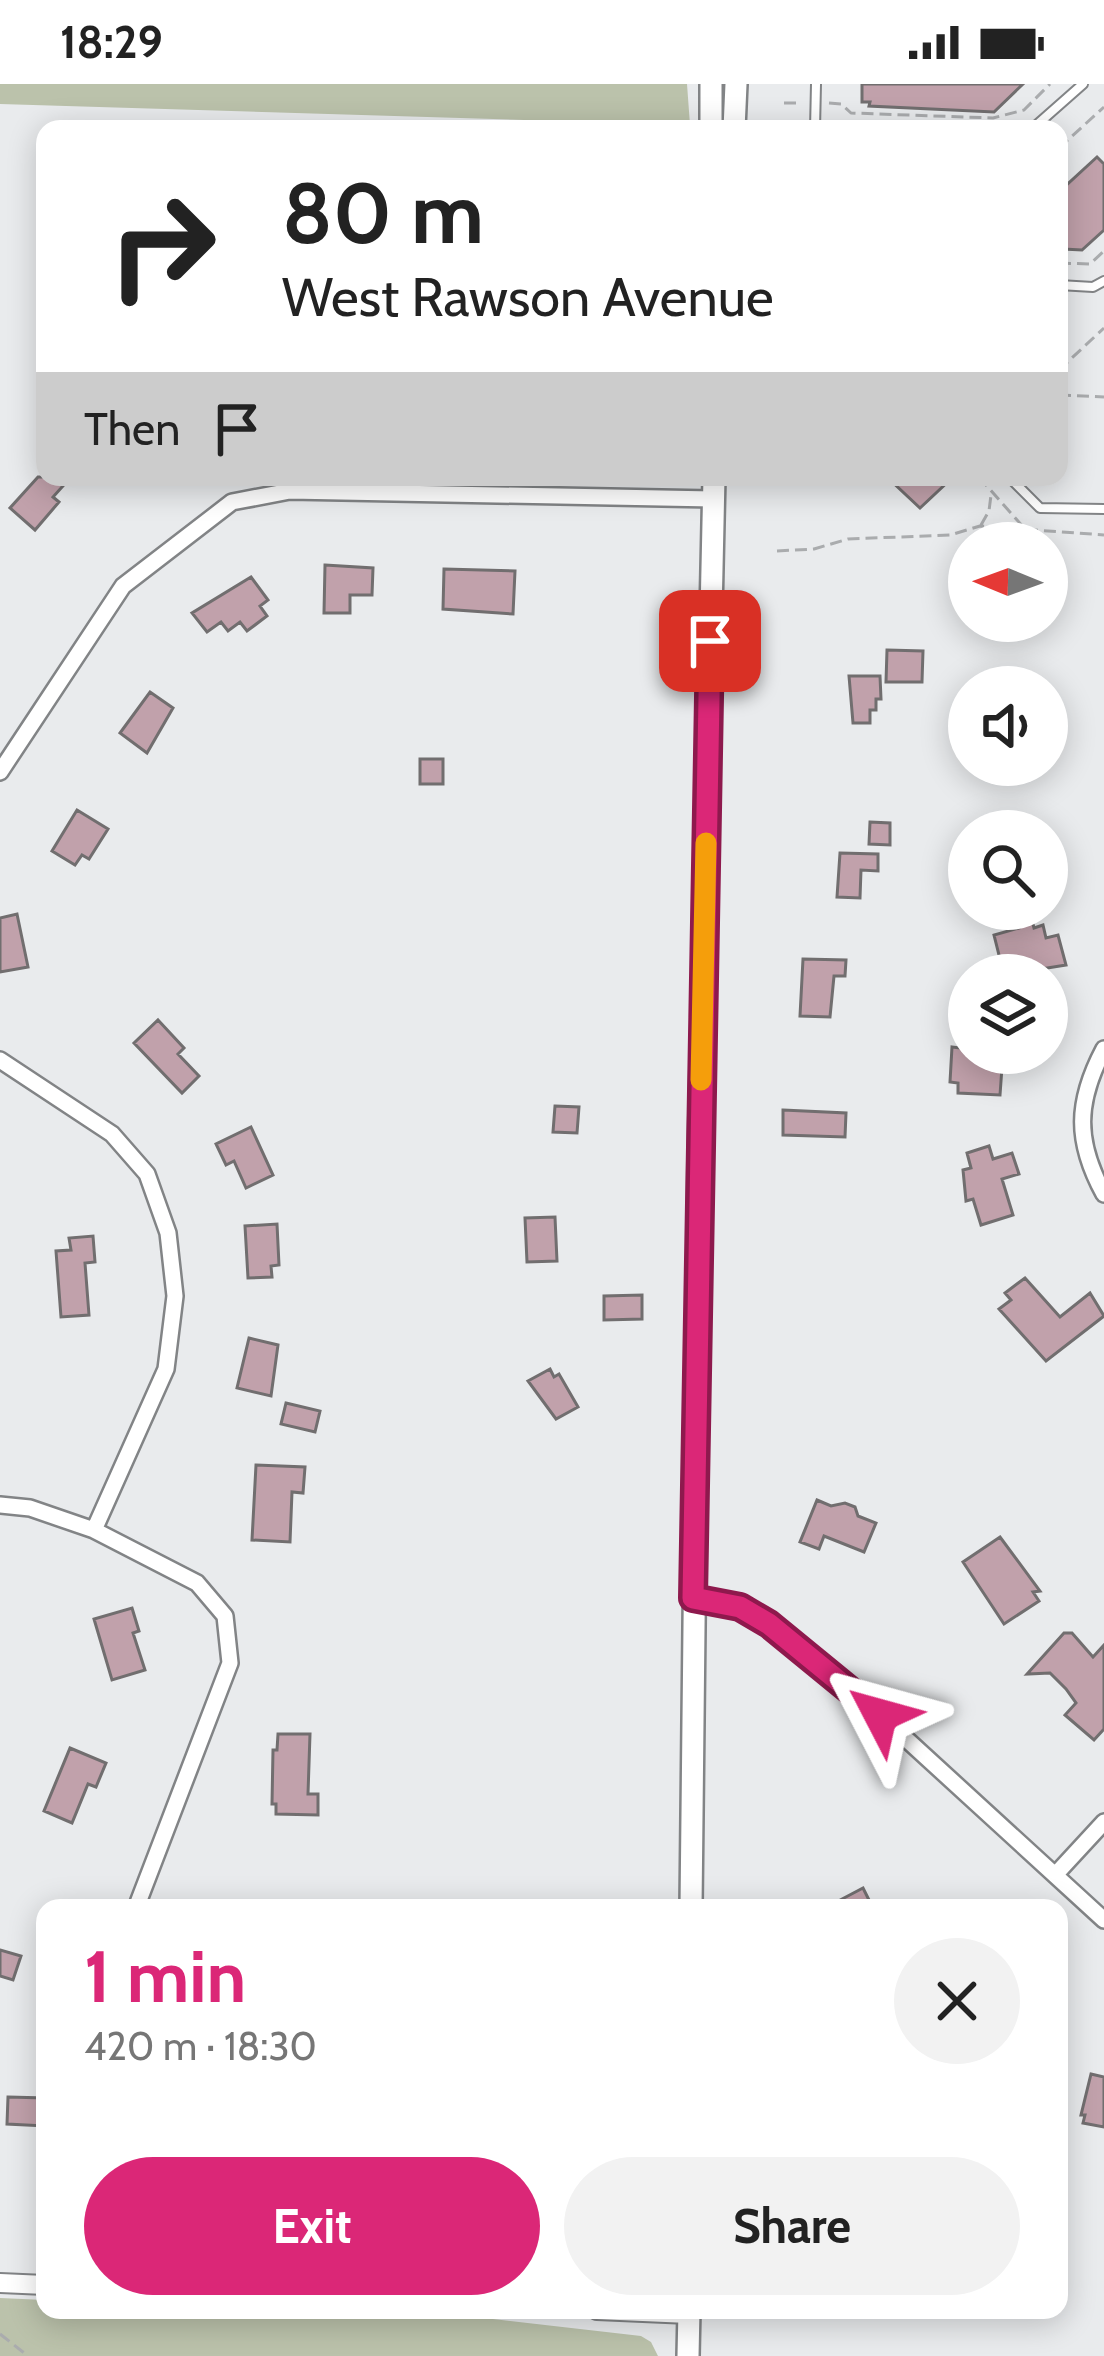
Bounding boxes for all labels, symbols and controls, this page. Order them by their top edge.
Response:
text: 18:29 [60,15,163,69]
text: 80 m [282,162,484,264]
icon: right [84,168,240,324]
text: West Rawson Avenue [282,264,774,330]
icon: arrive [204,396,270,462]
text: Then [84,402,180,456]
north arrow [948,522,1068,642]
map controls [948,522,1068,1074]
pin [659,590,761,692]
icon: arrive [677,608,743,674]
button: sound [948,666,1068,786]
button: search [948,810,1068,930]
button: layers [948,954,1068,1074]
position arrow [817,1652,943,1778]
text: 1 min [84,1933,246,2020]
button: close [894,1938,1020,2064]
text: 420 m · 18:30 [84,2022,317,2070]
button: Exit [84,2157,540,2295]
button: Share [564,2157,1020,2295]

